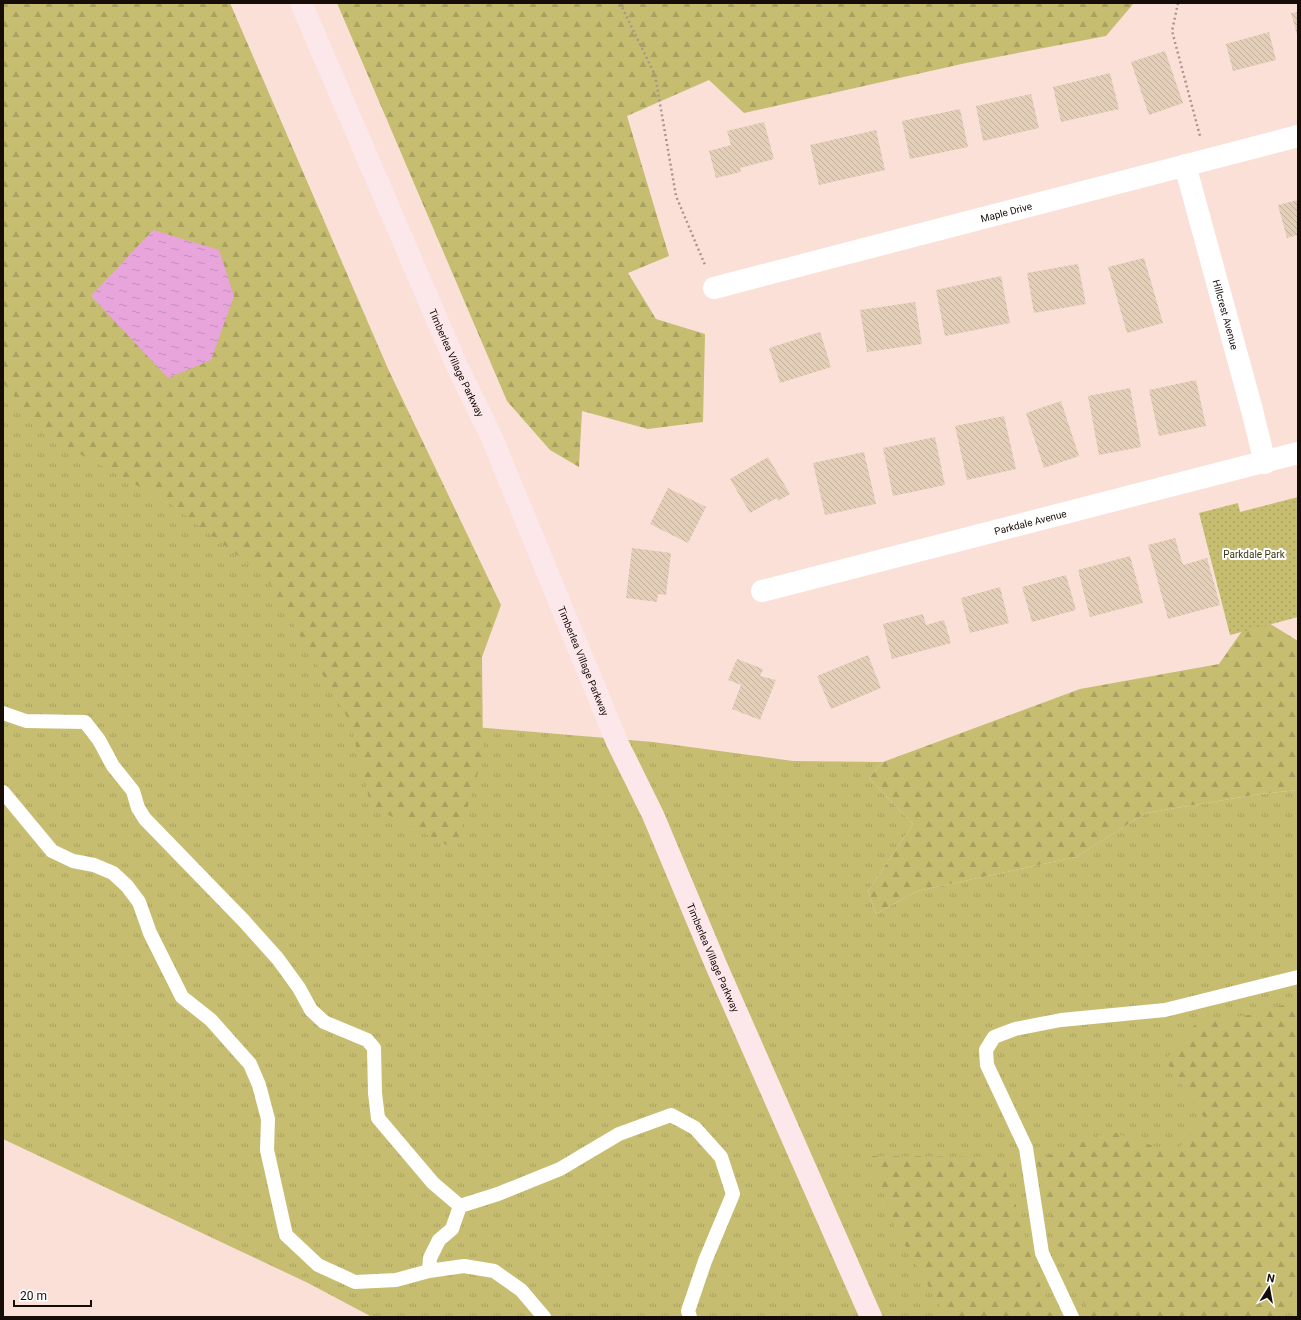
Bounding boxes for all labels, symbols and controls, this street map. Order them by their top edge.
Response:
street label: Maple Drive [979,200,1033,224]
street label: Hillcrest Avenue [1211,278,1241,351]
street label: Timberlea Village Parkway [427,307,486,419]
street label: Parkdale Avenue [993,507,1068,537]
park label: Parkdale Park [1223,549,1286,560]
street label: Timberlea Village Parkway [556,604,611,717]
street label: Timberlea Village Parkway [685,901,742,1014]
north arrow [1249,1268,1289,1308]
text: N [1266,1272,1276,1286]
scale bar [14,1282,91,1308]
text: 20 m [20,1289,47,1303]

